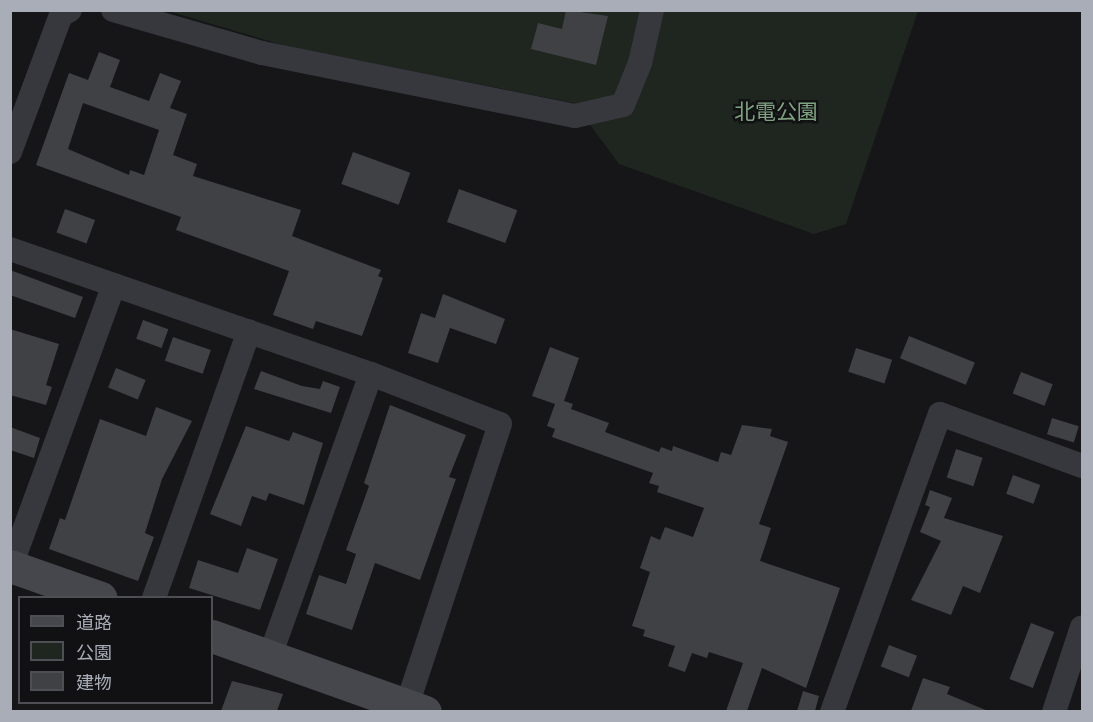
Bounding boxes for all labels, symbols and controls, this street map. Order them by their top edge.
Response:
park label: 北電公園 [734,99,818,125]
legend [18,596,213,704]
text: 道路 [76,612,112,633]
text: 公園 [76,642,112,663]
text: 建物 [76,672,112,693]

